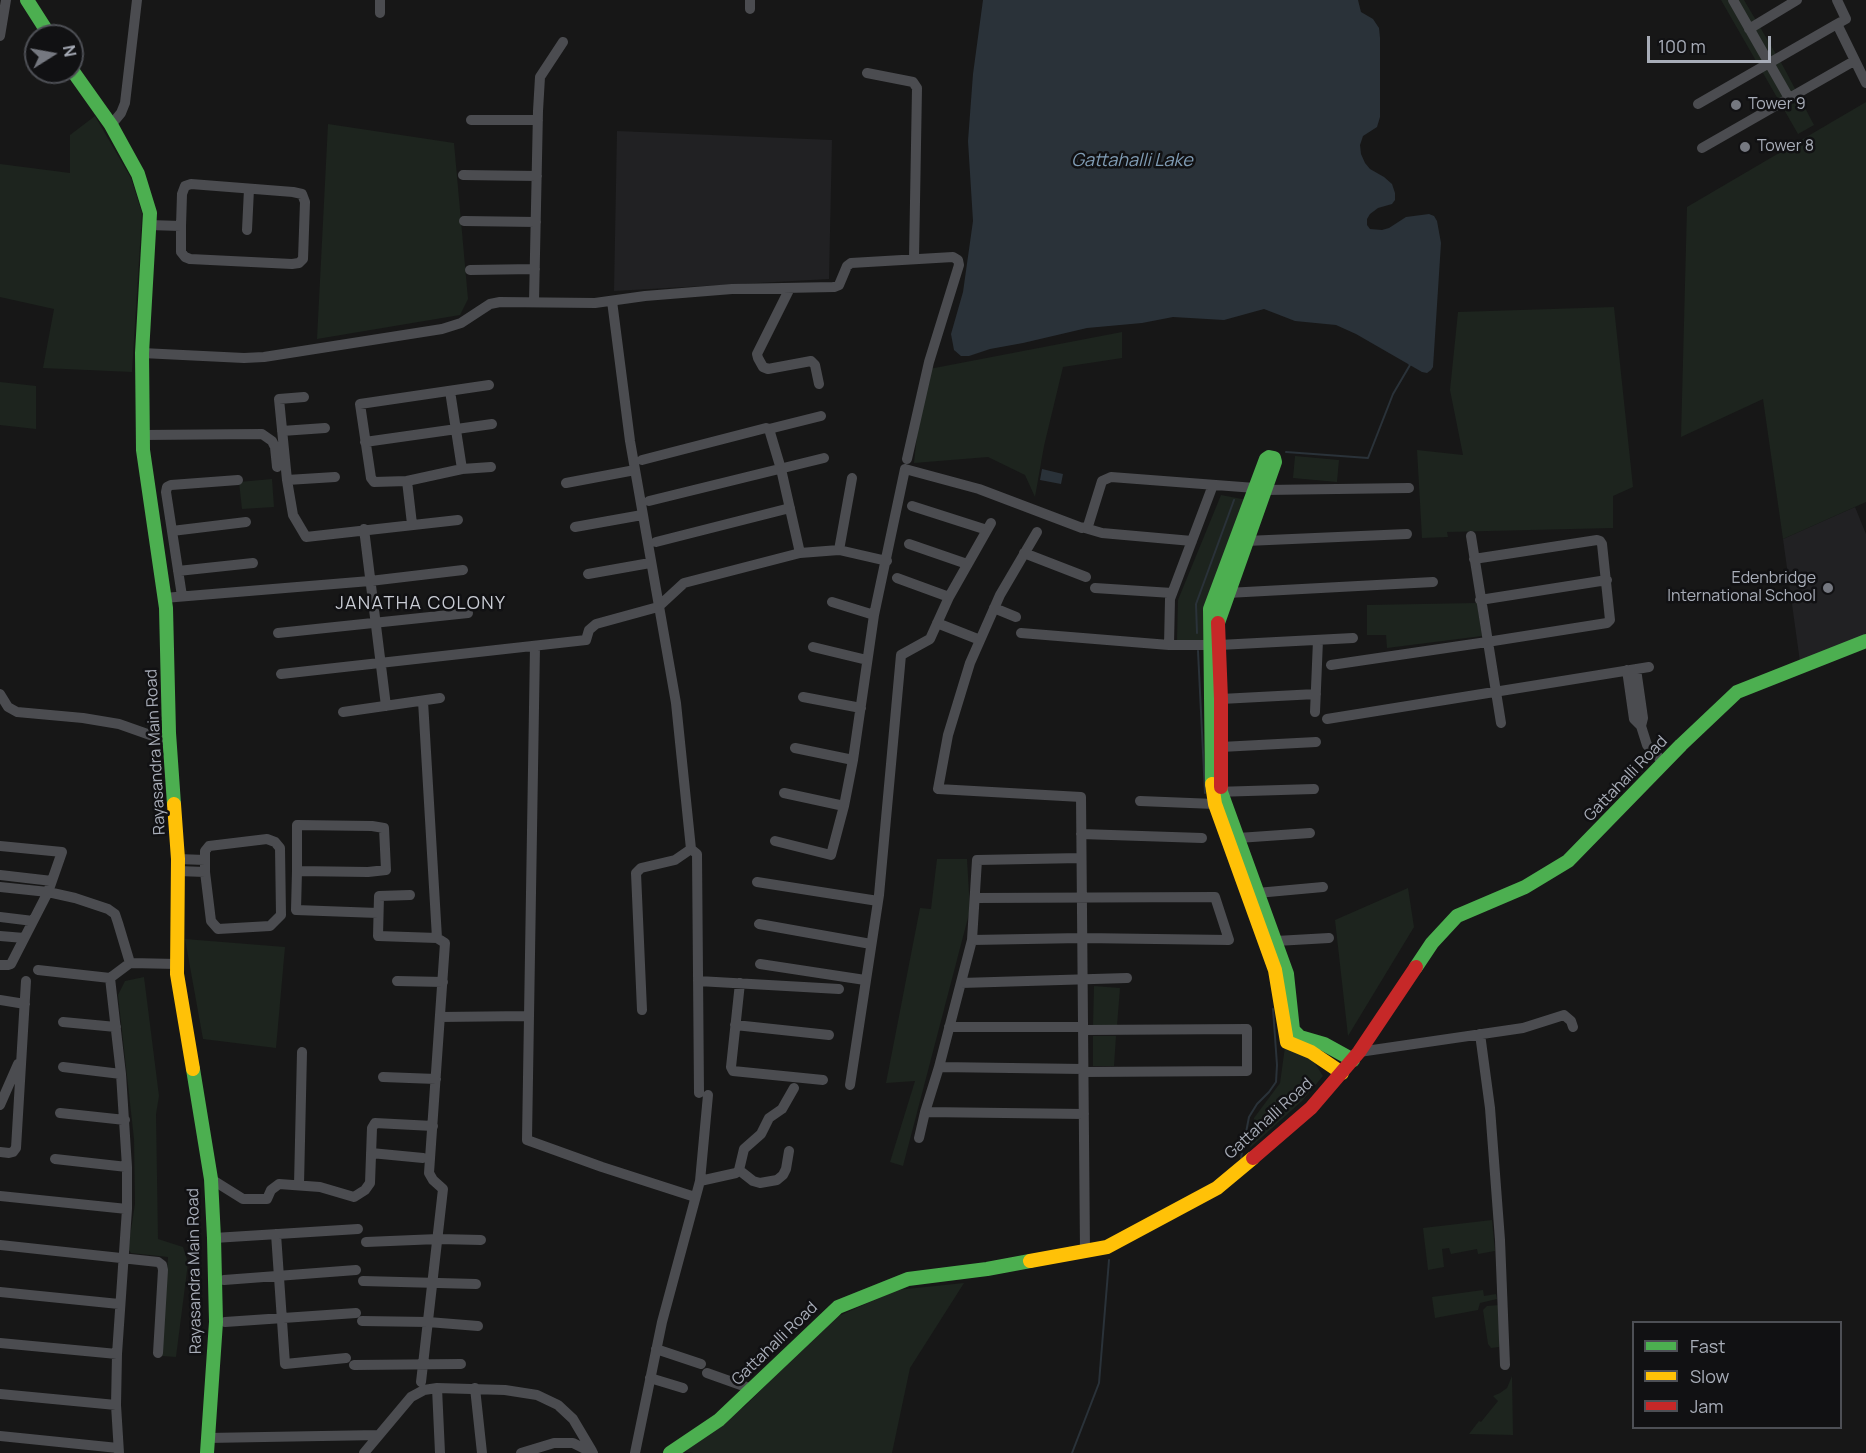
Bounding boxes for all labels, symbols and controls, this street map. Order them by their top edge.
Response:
north arrow [24,24,84,84]
scale bar [1650,24,1774,62]
text: 100 m [1658,34,1706,58]
text: N [58,43,82,59]
place label: Tower 9 [1748,95,1806,115]
marker: Tower 9 [1729,98,1743,112]
place label: Tower 8 [1757,137,1814,157]
marker: Tower 8 [1738,140,1752,154]
water label: Gattahalli Lake [1071,150,1193,172]
place label: Edenbridge International School [1667,569,1816,607]
marker: Edenbridge International School [1821,581,1835,595]
district label: JANATHA COLONY [335,593,507,615]
street label: Rayasandra Main Road [142,669,170,835]
street label: Gattahalli Road [1580,732,1672,826]
street label: Gattahalli Road [1221,1075,1317,1163]
street label: Rayasandra Main Road [184,1188,206,1354]
street label: Gattahalli Road [728,1298,822,1390]
legend [1632,1321,1842,1429]
text: Fast [1690,1334,1725,1358]
text: Slow [1690,1364,1729,1388]
text: Jam [1690,1394,1724,1418]

